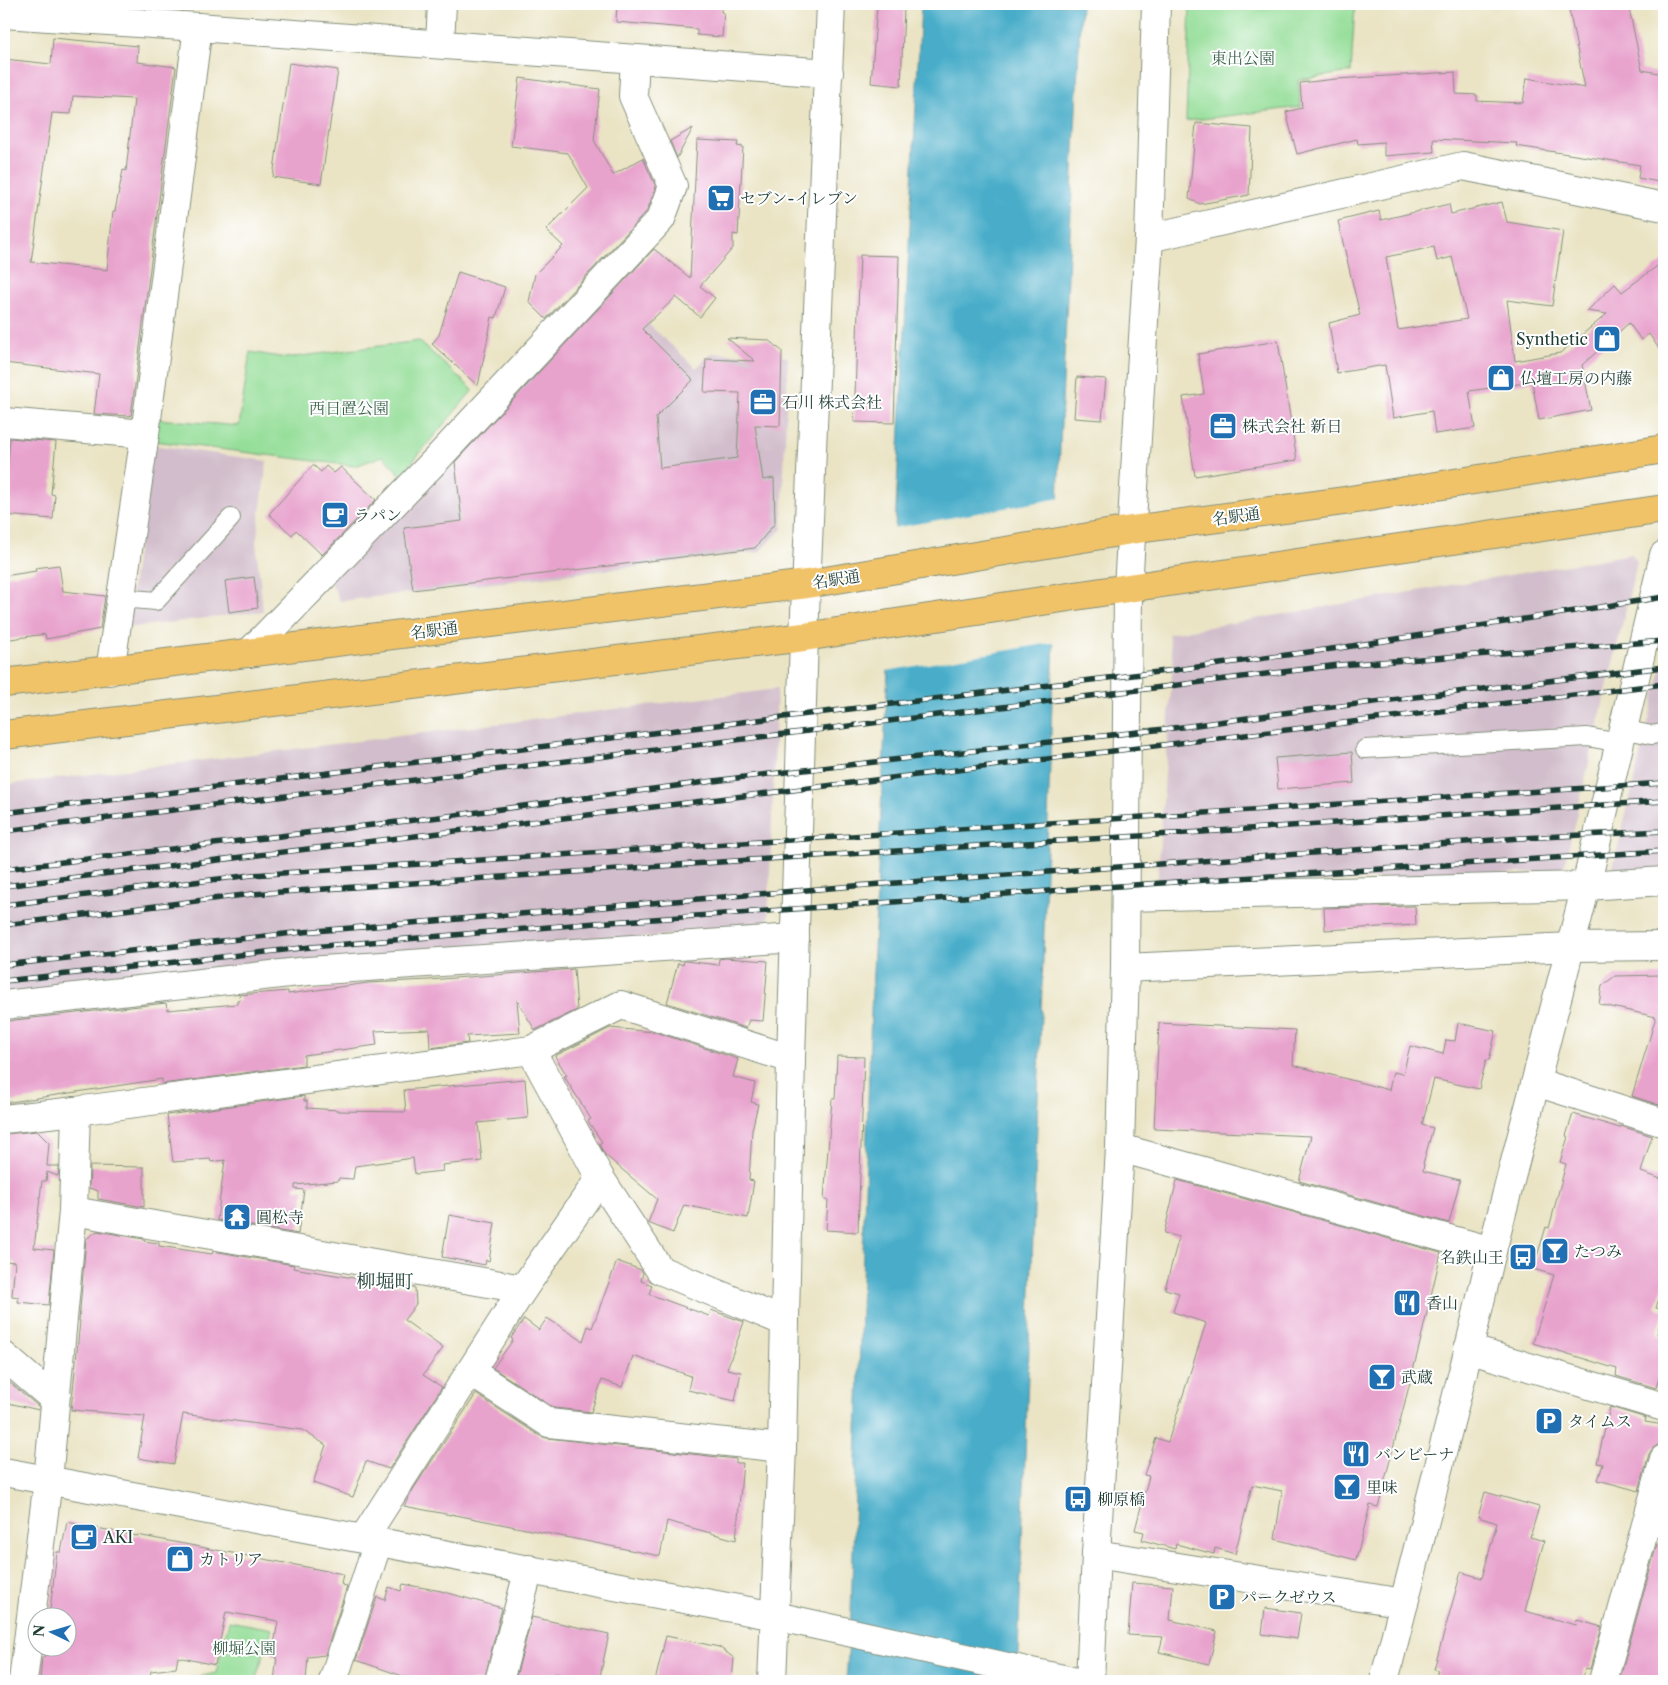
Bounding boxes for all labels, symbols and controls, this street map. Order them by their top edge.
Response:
park label: 東出公園 [1211,48,1275,68]
supermarket icon: セブン-イレブン [706,183,736,213]
place label: セブン-イレブン [740,188,858,208]
shop icon: Synthetic [1592,324,1622,354]
place label: Synthetic [1516,329,1588,349]
shop icon: 仏壇工房の内藤 [1486,363,1516,393]
place label: 仏壇工房の内藤 [1520,368,1632,388]
office icon: 石川 株式会社 [748,387,778,417]
place label: 石川 株式会社 [782,392,882,412]
park label: 西日置公園 [309,398,389,418]
office icon: 株式会社 新日 [1208,411,1238,441]
place label: 株式会社 新日 [1242,416,1342,436]
cafe icon: ラパン [320,500,350,530]
street label: 名駅通 [1211,503,1261,529]
place label: ラパン [354,505,402,525]
street label: 名駅通 [811,565,861,593]
street label: 名駅通 [409,617,459,643]
temple icon: 圓松寺 [222,1202,252,1232]
place label: 圓松寺 [256,1207,304,1227]
bar icon: たつみ [1540,1236,1570,1266]
place label: たつみ [1574,1241,1622,1261]
bus stop icon: 名鉄山王 [1508,1242,1538,1272]
place label: 名鉄山王 [1440,1247,1504,1267]
district label: 柳堀町 [356,1270,414,1293]
restaurant icon: 香山 [1392,1288,1422,1318]
place label: 香山 [1426,1293,1458,1313]
bar icon: 武蔵 [1367,1362,1397,1392]
place label: 武蔵 [1401,1367,1433,1387]
parking icon: タイムス [1534,1406,1564,1436]
place label: タイムス [1568,1411,1632,1431]
restaurant icon: バンビーナ [1341,1439,1371,1469]
place label: バンビーナ [1375,1444,1454,1464]
bar icon: 里味 [1332,1472,1362,1502]
place label: 里味 [1366,1477,1398,1497]
bus stop icon: 柳原橋 [1063,1484,1093,1514]
place label: 柳原橋 [1097,1489,1145,1509]
cafe icon: AKI [69,1522,99,1552]
place label: AKI [102,1527,133,1547]
shop icon: カトリア [165,1544,195,1574]
place label: カトリア [199,1549,263,1569]
parking icon: パークゼウス [1207,1582,1237,1612]
place label: パークゼウス [1241,1587,1337,1607]
north arrow [28,1608,78,1658]
text: N [30,1624,49,1638]
park label: 柳堀公園 [212,1638,276,1658]

